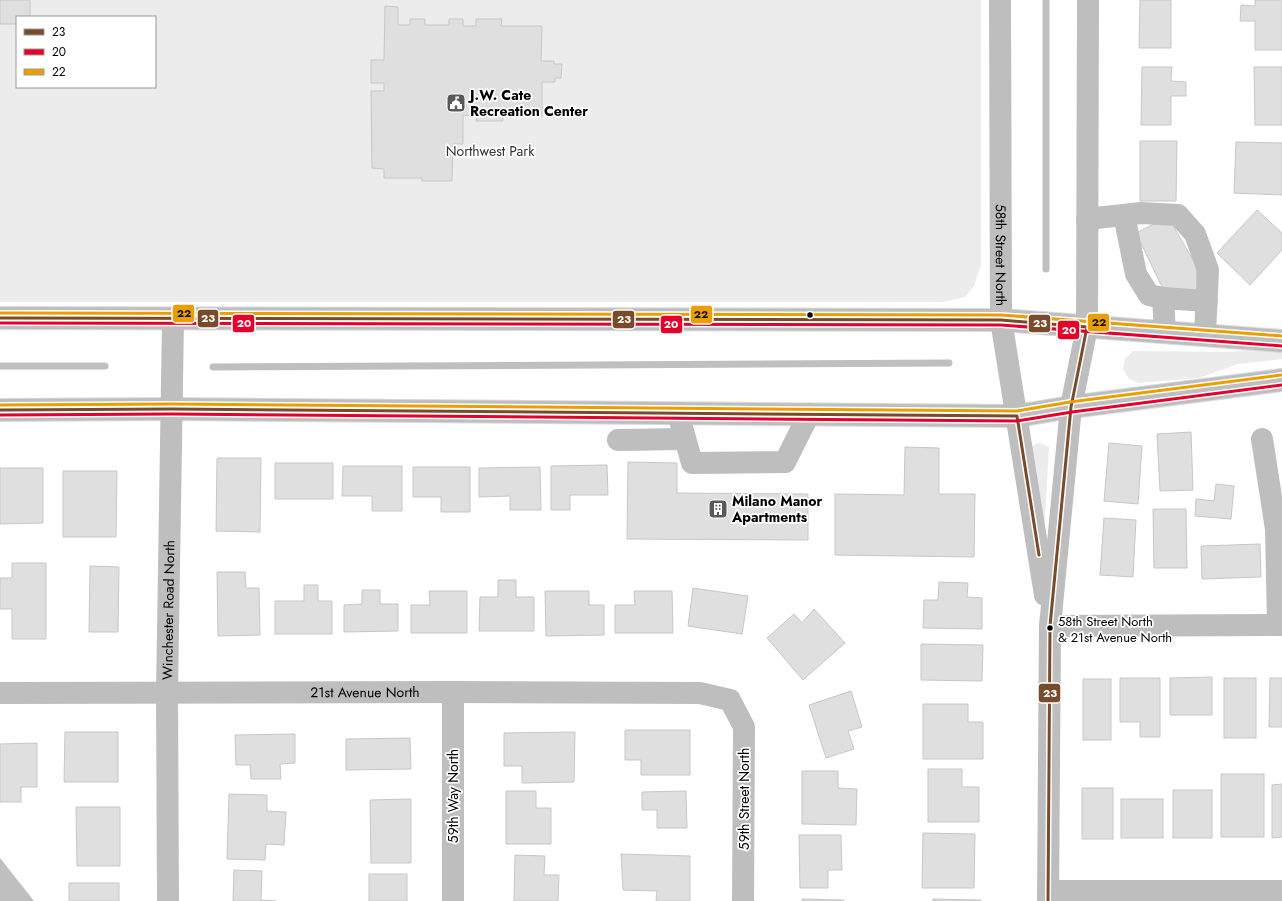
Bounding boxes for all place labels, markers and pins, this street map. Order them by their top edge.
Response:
place label: J.W. Cate Recreation Center [467,85,588,121]
public building icon: J.W. Cate Recreation Center [445,92,467,114]
unlabelled marker [805,310,815,320]
place label: Milano Manor Apartments [731,491,823,527]
building icon: Milano Manor Apartments [707,498,729,520]
place label: 58th Street North & 21st Avenue North [1058,612,1172,647]
marker: 58th Street North & 21st Avenue North [1045,623,1055,633]

